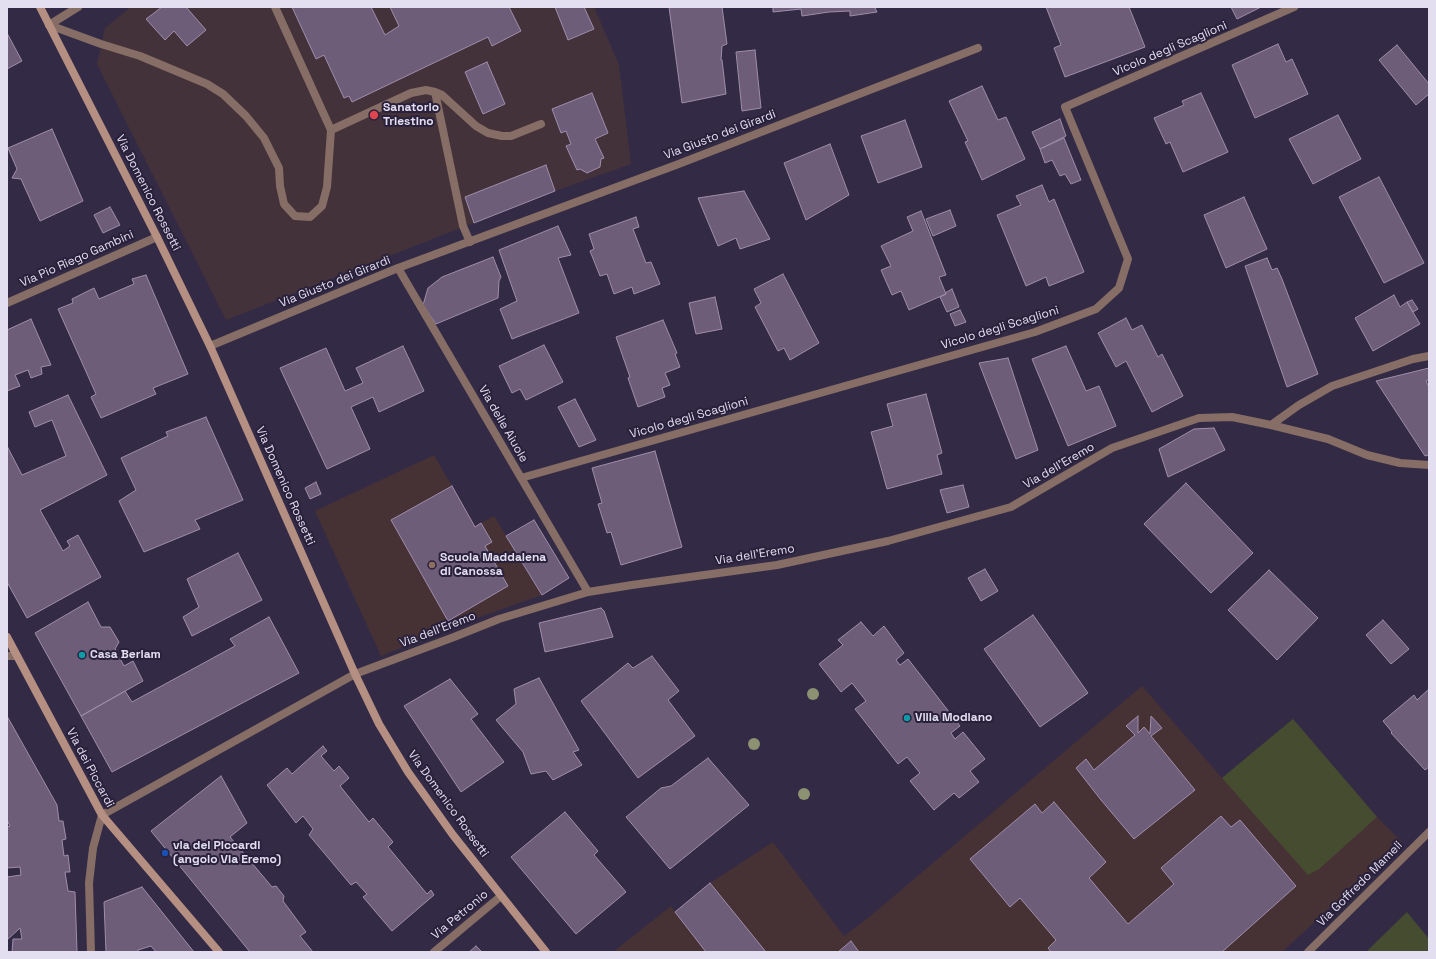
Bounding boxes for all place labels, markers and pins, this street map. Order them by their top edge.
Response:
place label: Sanatorio Triestino [383,101,439,129]
marker: Sanatorio Triestino [368,109,380,121]
place label: Scuola Maddalena di Canossa [440,551,546,579]
marker: Scuola Maddalena di Canossa [427,560,437,570]
place label: Casa Berlam [90,648,161,662]
marker: Casa Berlam [77,650,87,660]
place label: Villa Modiano [915,711,992,725]
marker: Villa Modiano [902,713,912,723]
place label: via dei Piccardi (angolo Via Eremo) [173,839,281,867]
marker: via dei Piccardi (angolo Via Eremo) [160,848,170,858]

